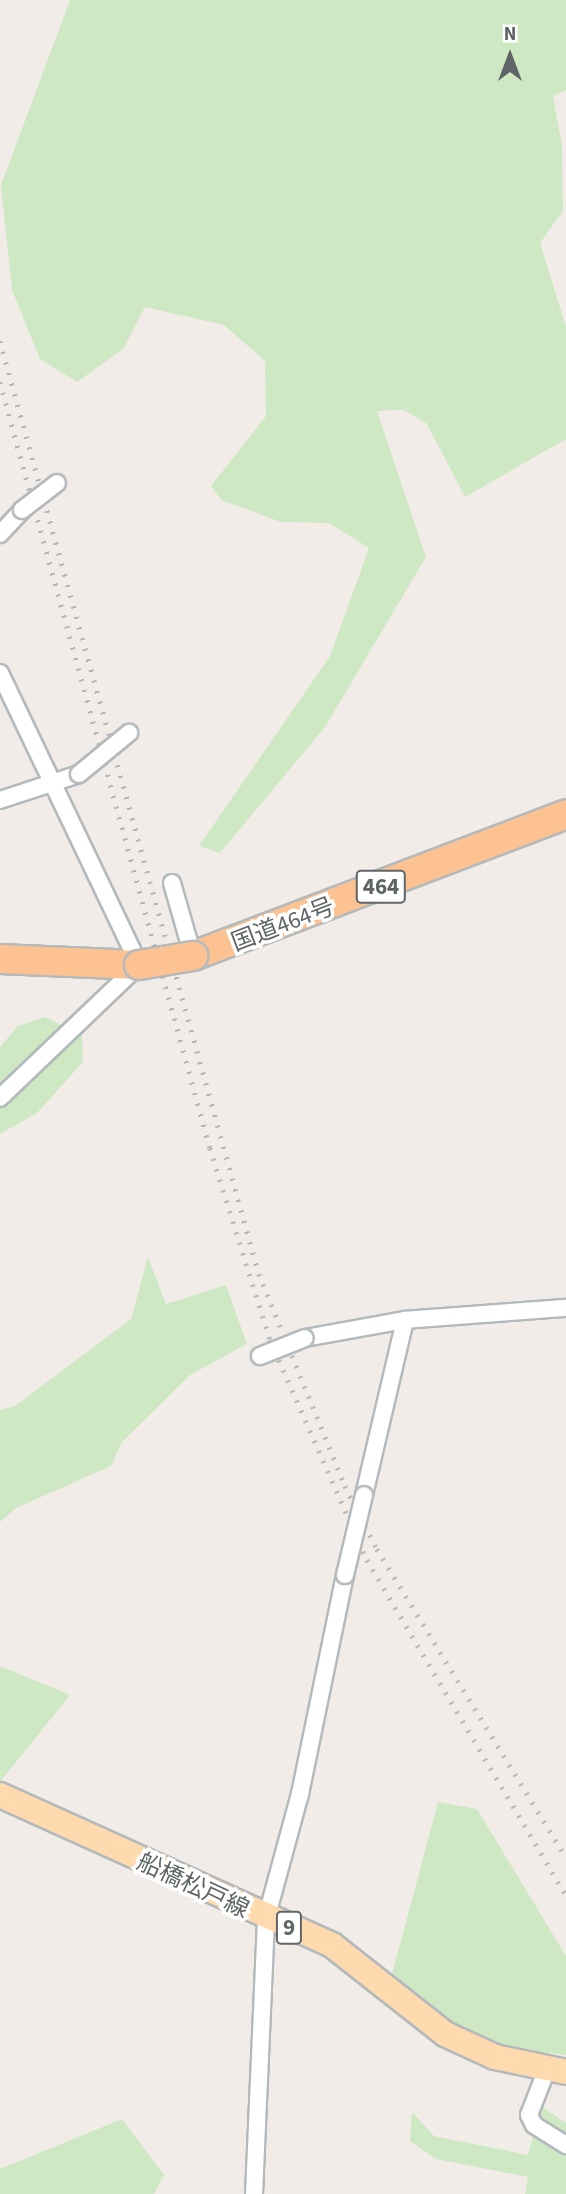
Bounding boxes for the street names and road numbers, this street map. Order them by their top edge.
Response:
road number: 464 [355,867,407,906]
street label: 国道464号 [228,892,338,958]
street label: 船橋松戸線 [133,1848,253,1924]
road number: 9 [275,1909,303,1948]

